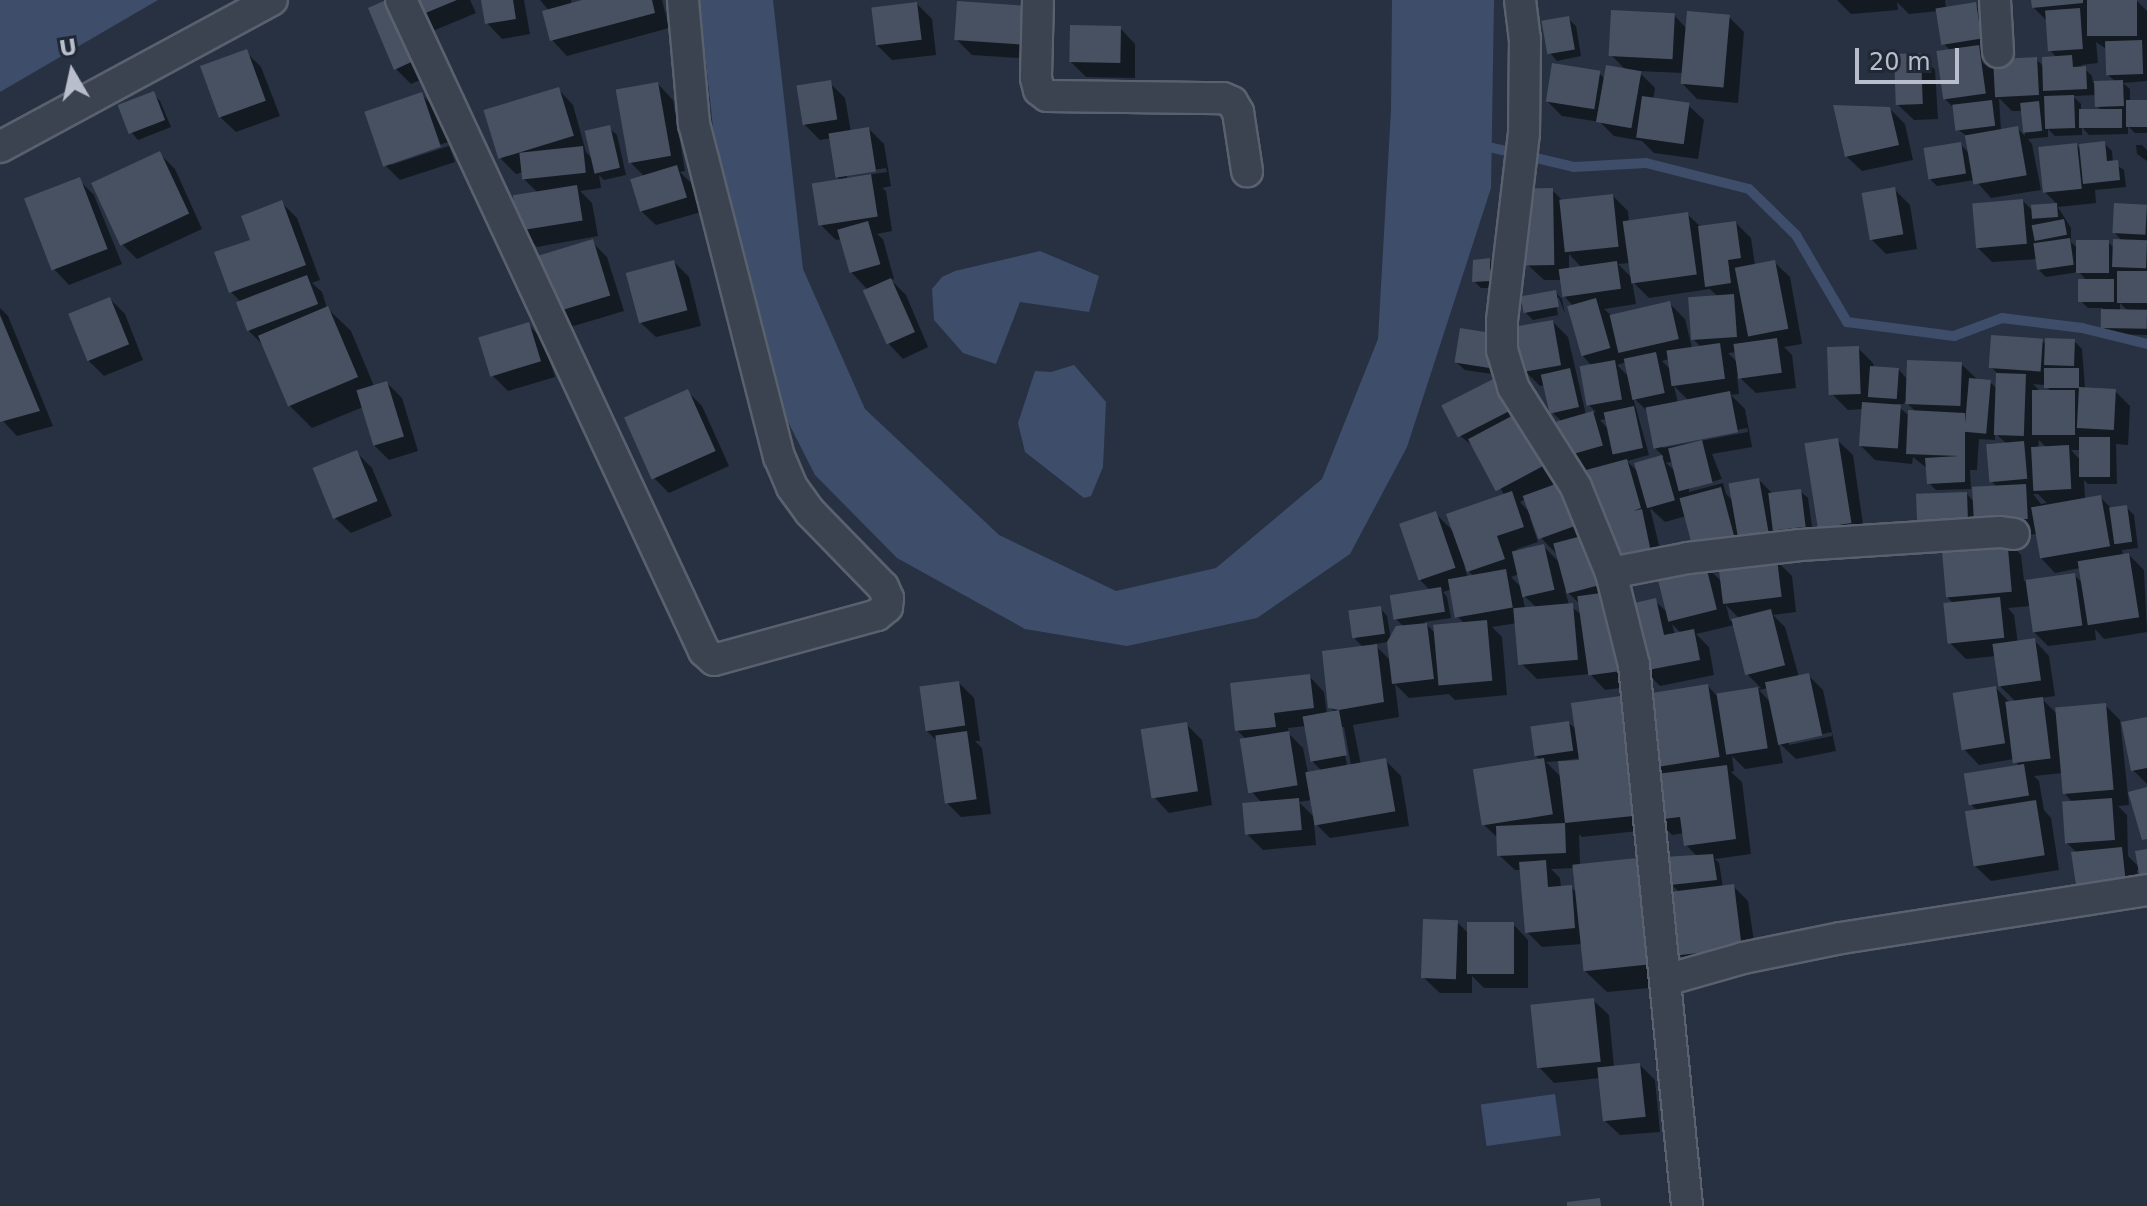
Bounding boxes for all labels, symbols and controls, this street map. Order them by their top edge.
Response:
north arrow [32,32,112,112]
scale bar [1859,32,1963,82]
text: U [57,34,79,62]
text: 20 m [1869,48,1931,76]

